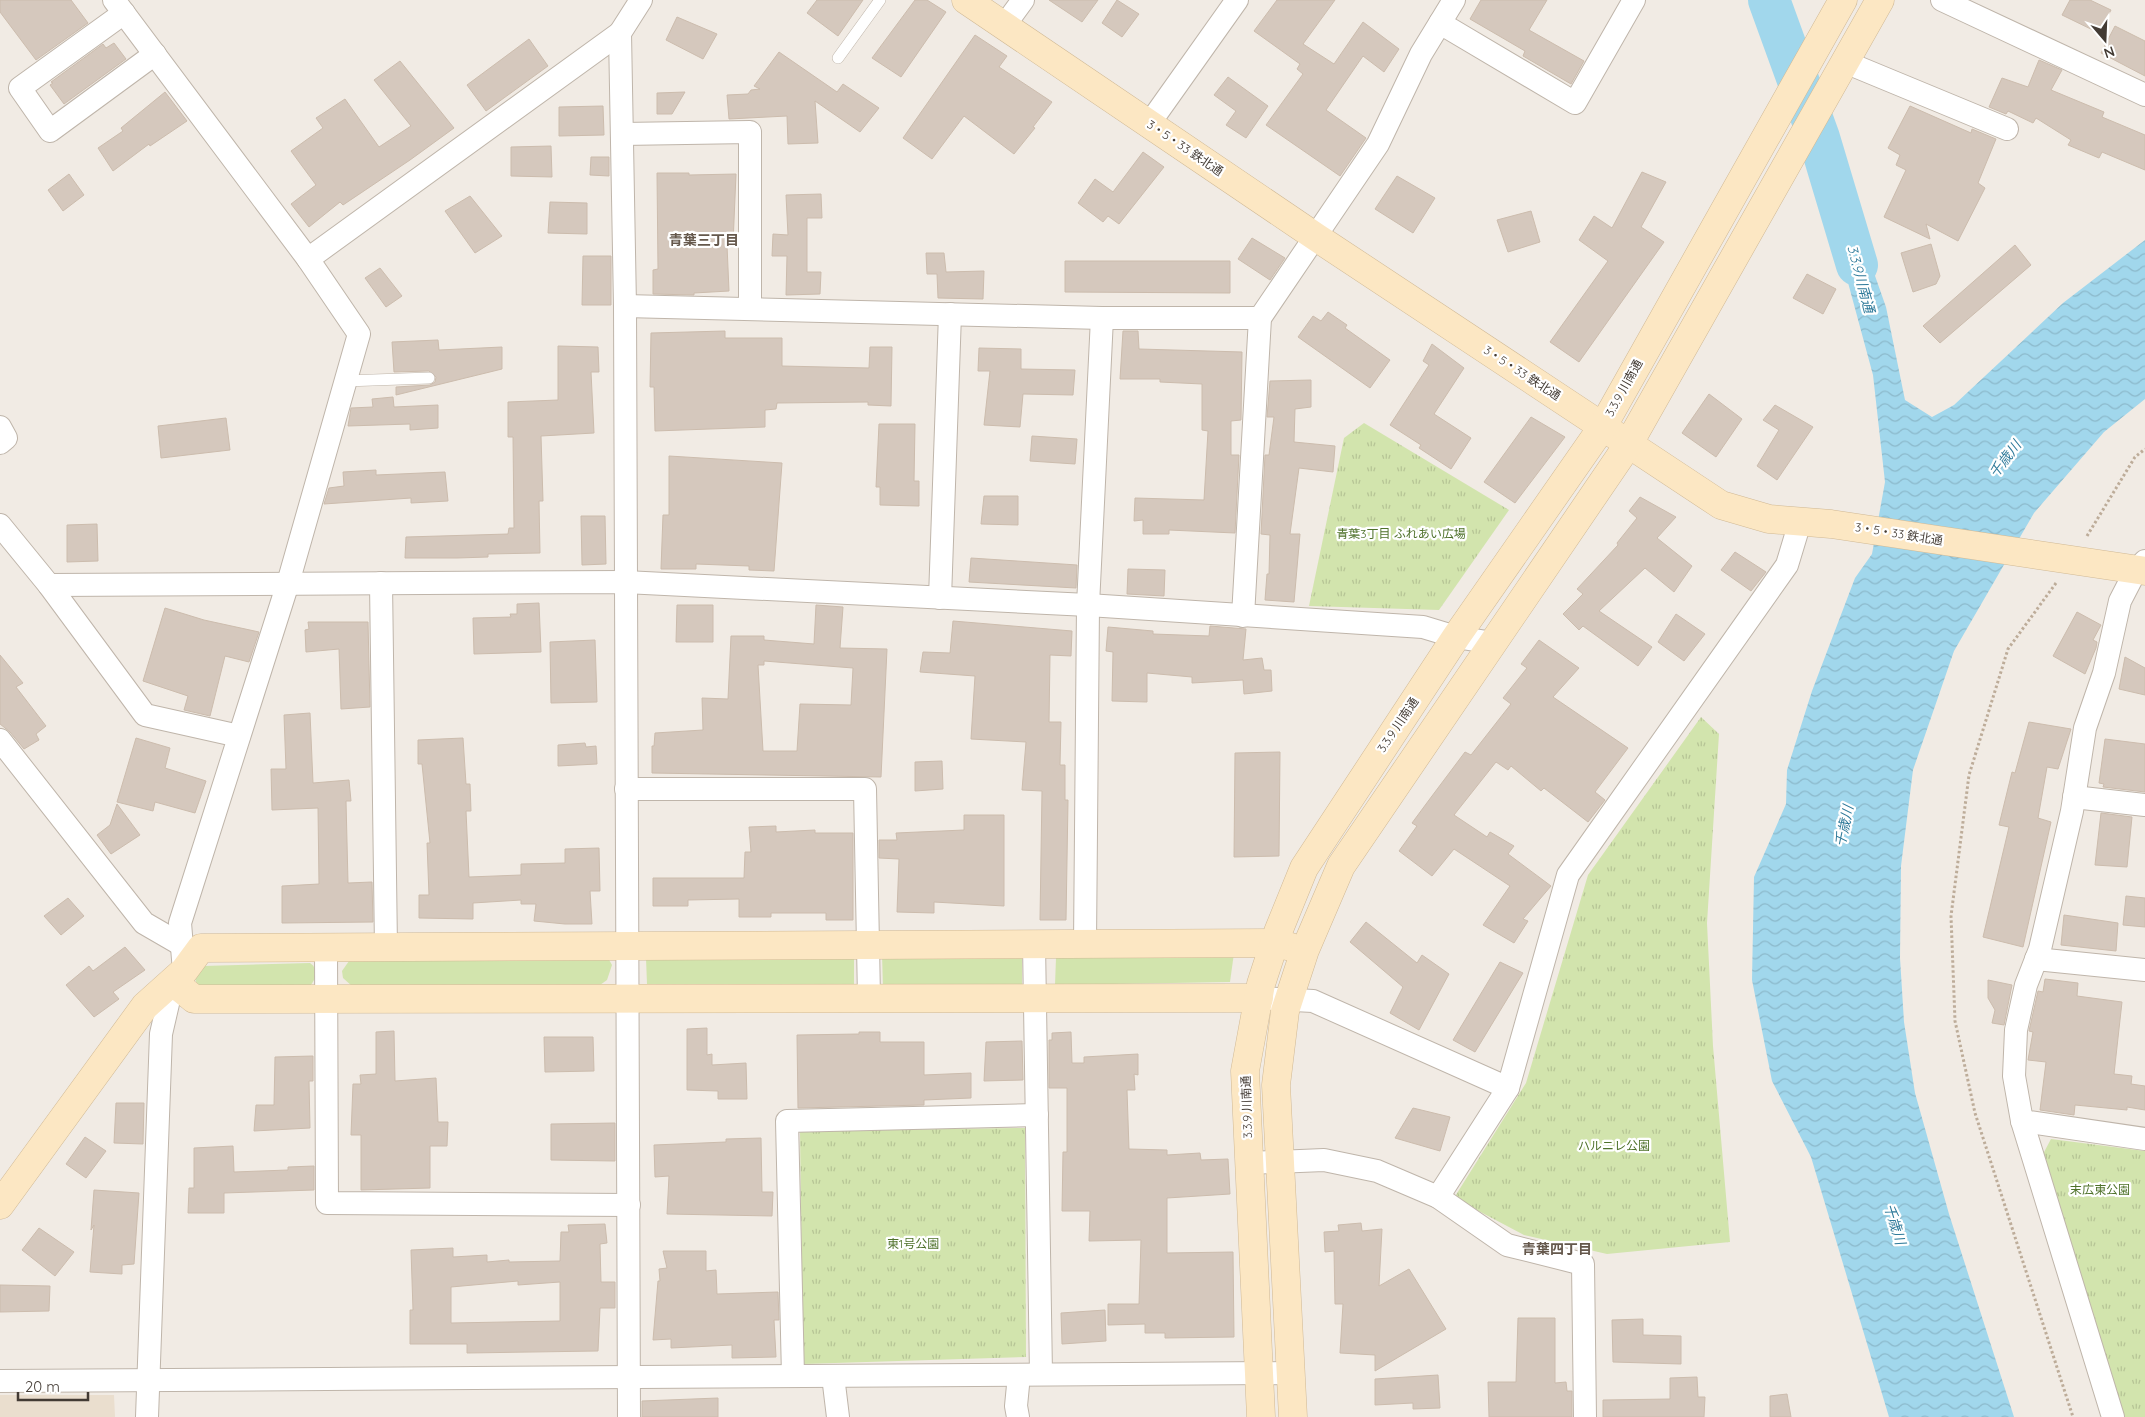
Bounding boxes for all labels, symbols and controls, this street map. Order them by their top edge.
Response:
north arrow [2080,15,2130,65]
text: N [2101,42,2117,62]
street label: 3・5・33 鉄北通 [1144,117,1226,179]
district label: 青葉三丁目 [669,231,739,249]
water label: 3.3.9川南通 [1843,243,1879,317]
street label: 3・5・33 鉄北通 [1481,342,1564,403]
street label: 3.3.9 川南通 [1602,357,1645,419]
water label: 千歳川 [1985,435,2026,481]
street label: 3・5・33 鉄北通 [1854,519,1944,548]
park label: 青葉3丁目 ふれあい広場 [1336,526,1466,541]
street label: 3.3.9 川南通 [1374,694,1421,755]
water label: 千歳川 [1831,802,1858,848]
street label: 3.3.9 川南通 [1238,1075,1255,1139]
park label: ハルニレ公園 [1578,1138,1650,1153]
park label: 末広東公園 [2070,1182,2130,1197]
water label: 千歳川 [1880,1201,1910,1249]
park label: 東1号公園 [887,1236,939,1251]
district label: 青葉四丁目 [1522,1240,1592,1258]
scale bar [18,1370,88,1402]
text: 20 m [25,1377,60,1396]

